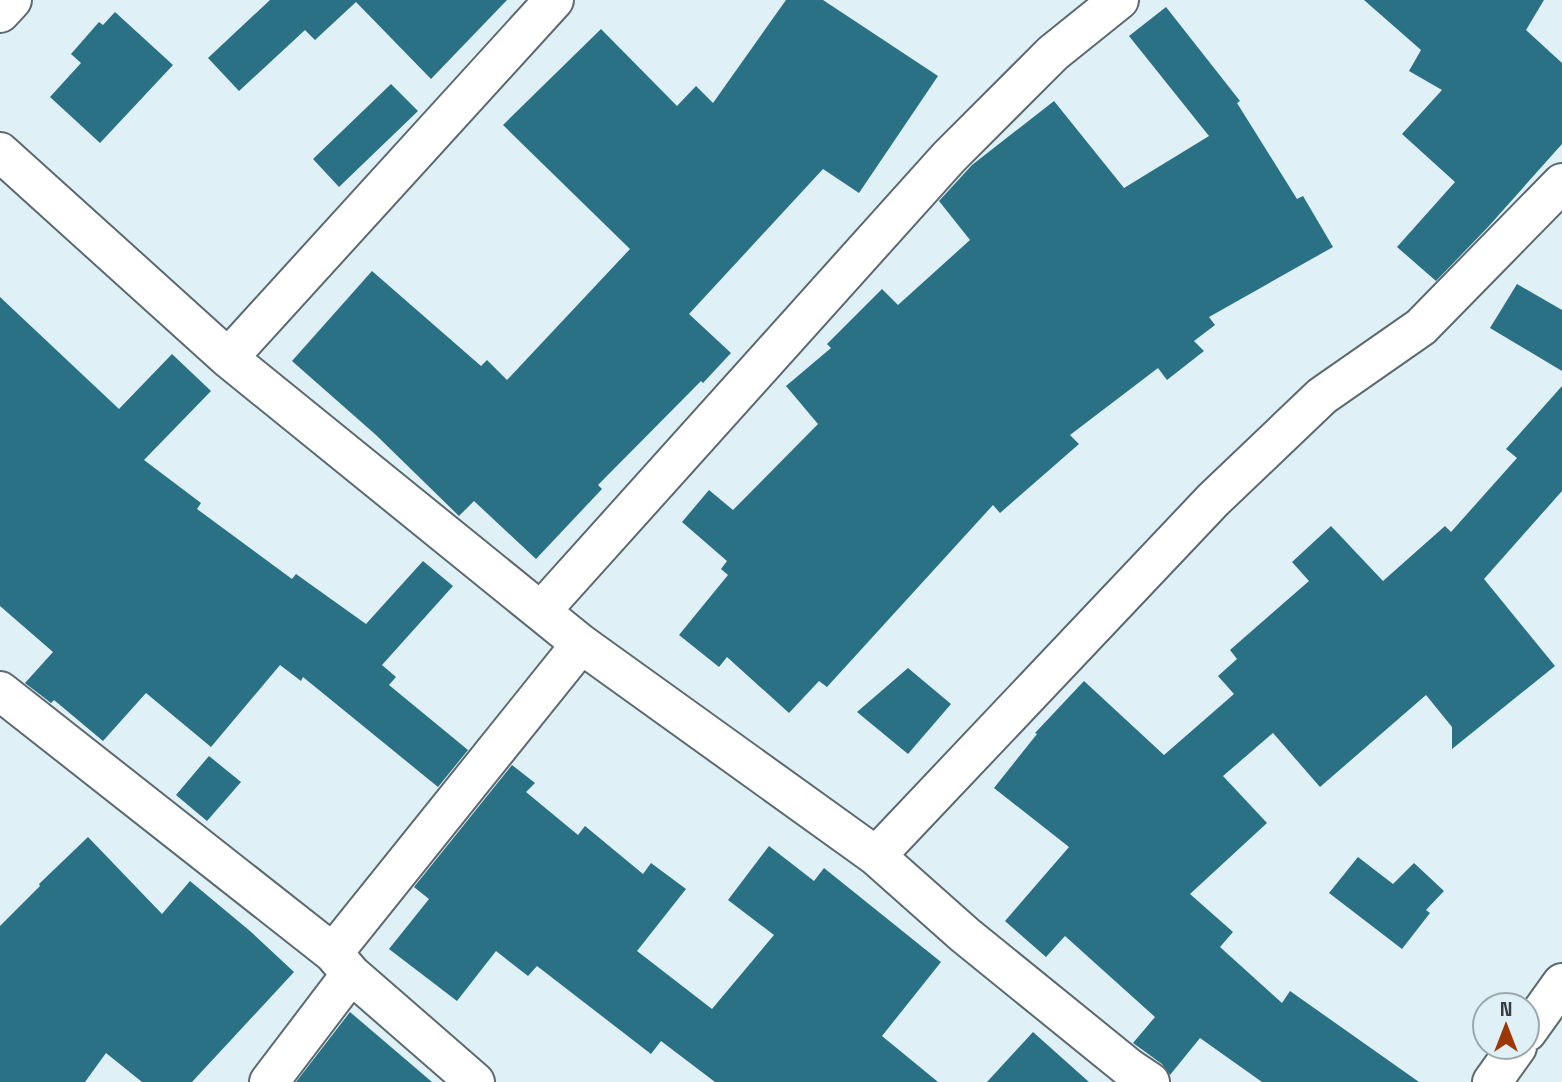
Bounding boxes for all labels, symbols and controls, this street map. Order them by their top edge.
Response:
north arrow [1471,991,1541,1061]
text: N [1500,997,1512,1022]

